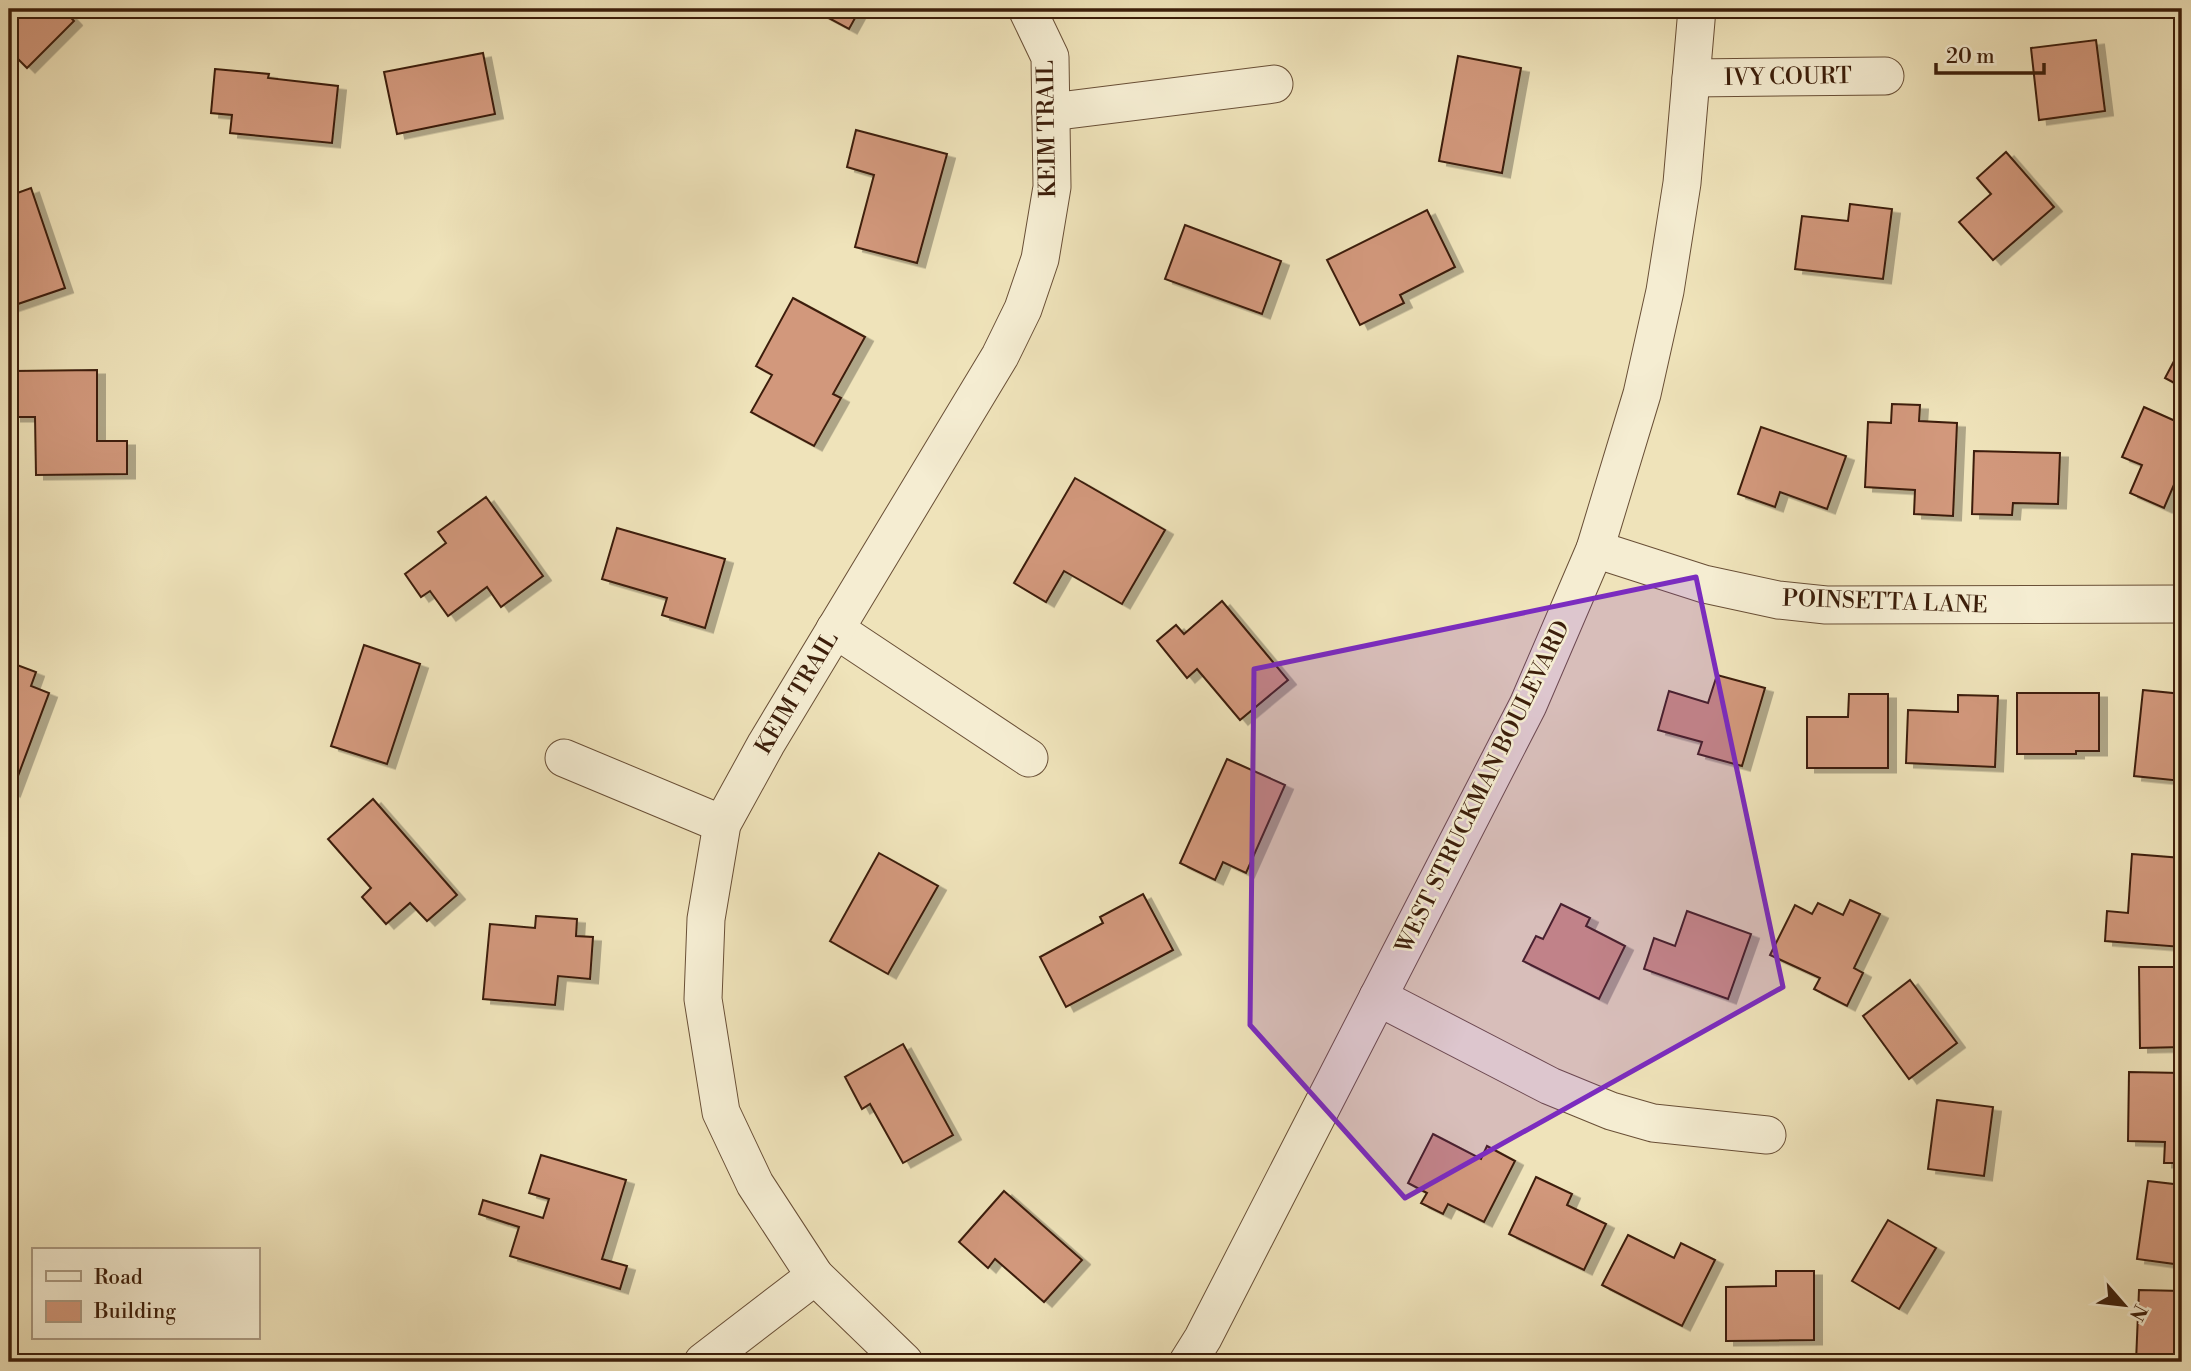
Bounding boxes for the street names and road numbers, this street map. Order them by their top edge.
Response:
street label: KEIM TRAIL [1032,60,1062,198]
street label: IVY COURT [1724,62,1852,92]
street label: POINSETTA LANE [1782,584,1988,620]
street label: WEST STRUCKMAN BOULEVARD [1390,616,1576,959]
street label: KEIM TRAIL [749,627,845,759]

